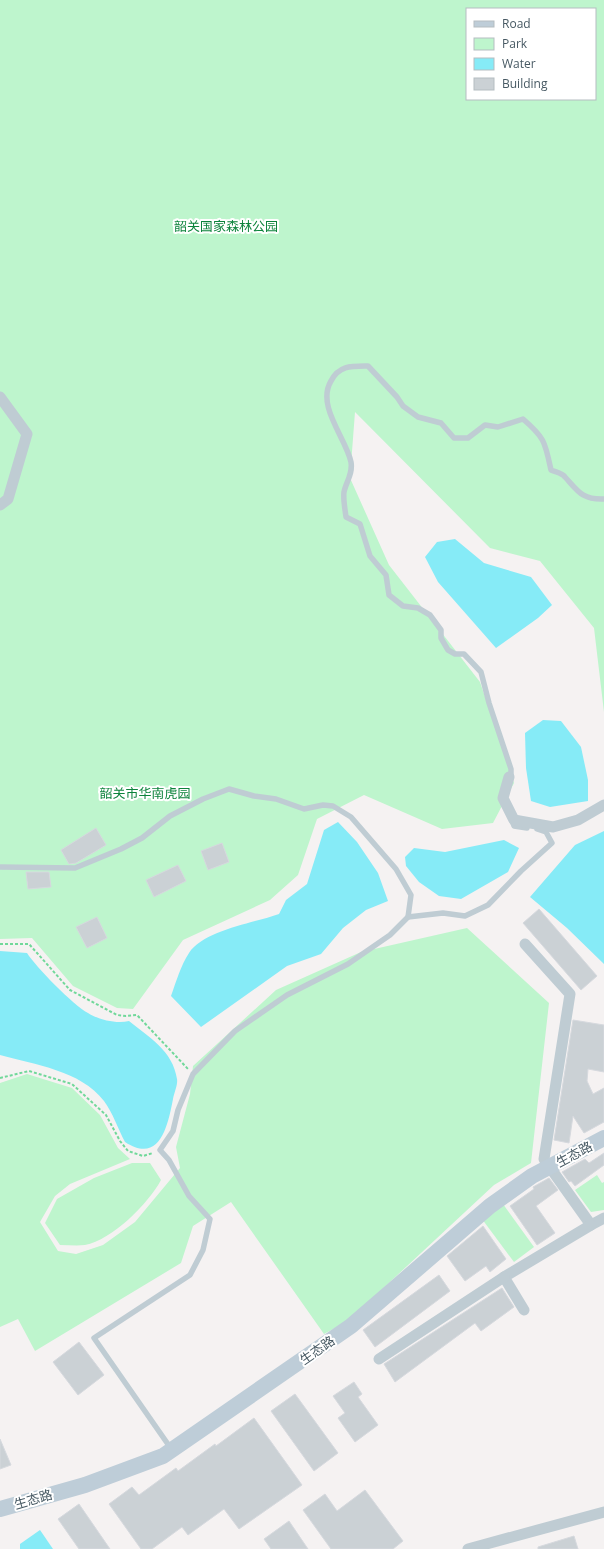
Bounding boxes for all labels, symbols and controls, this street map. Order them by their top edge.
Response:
legend [466,8,596,100]
text: Road [502,15,531,32]
text: Park [502,35,528,52]
text: Water [502,55,536,72]
text: Building [502,75,548,92]
park label: 韶关国家森林公园 [174,217,278,235]
park label: 韶关市华南虎园 [99,784,191,802]
street label: 生态路 [553,1137,595,1171]
street label: 生态路 [296,1331,338,1369]
street label: 生态路 [12,1485,54,1513]

